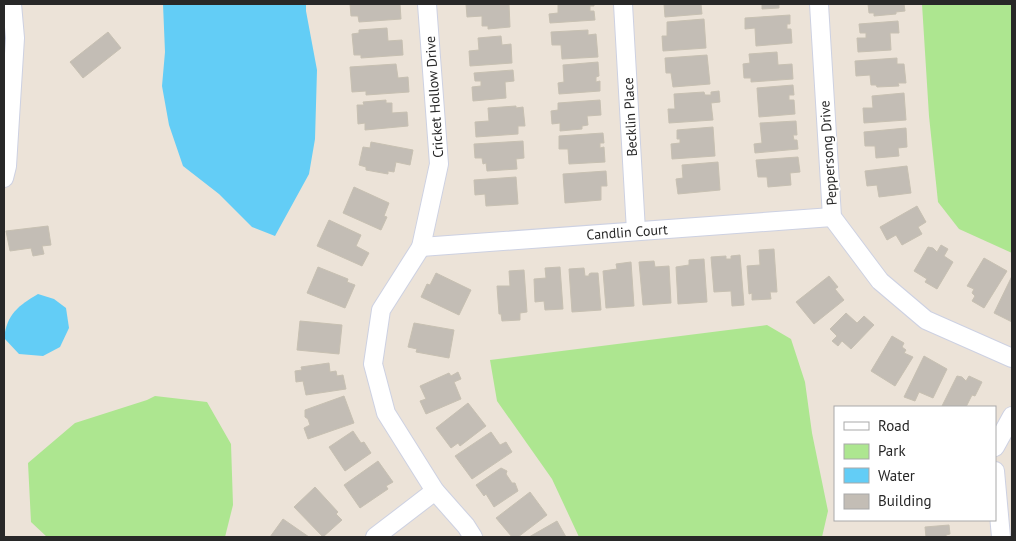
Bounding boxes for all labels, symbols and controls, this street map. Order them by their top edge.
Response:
street label: Cricket Hollow Drive [421,35,447,159]
street label: Becklin Place [619,77,641,157]
street label: Peppersong Drive [815,100,841,206]
street label: Candlin Court [586,220,669,244]
legend [834,406,996,521]
text: Road [878,416,910,435]
text: Park [878,441,906,460]
text: Water [878,466,915,485]
text: Building [878,491,932,510]

